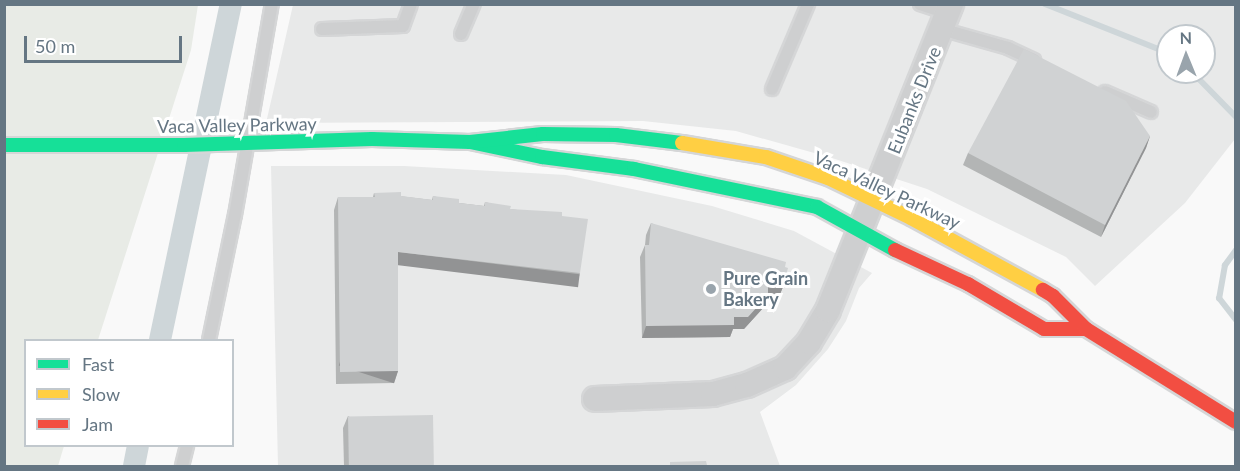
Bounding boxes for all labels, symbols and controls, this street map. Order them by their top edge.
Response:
scale bar [27,24,184,62]
north arrow [1156,24,1216,84]
text: N [1179,28,1192,47]
text: 50 m [35,35,75,57]
street label: Eubanks Drive [883,43,945,157]
street label: Vaca Valley Parkway [157,113,317,137]
street label: Vaca Valley Parkway [810,146,964,234]
place label: Pure Grain Bakery [723,268,808,310]
marker: Pure Grain Bakery [704,282,718,296]
legend [24,339,234,447]
text: Fast [82,353,114,375]
text: Slow [82,383,120,405]
text: Jam [82,413,113,435]

